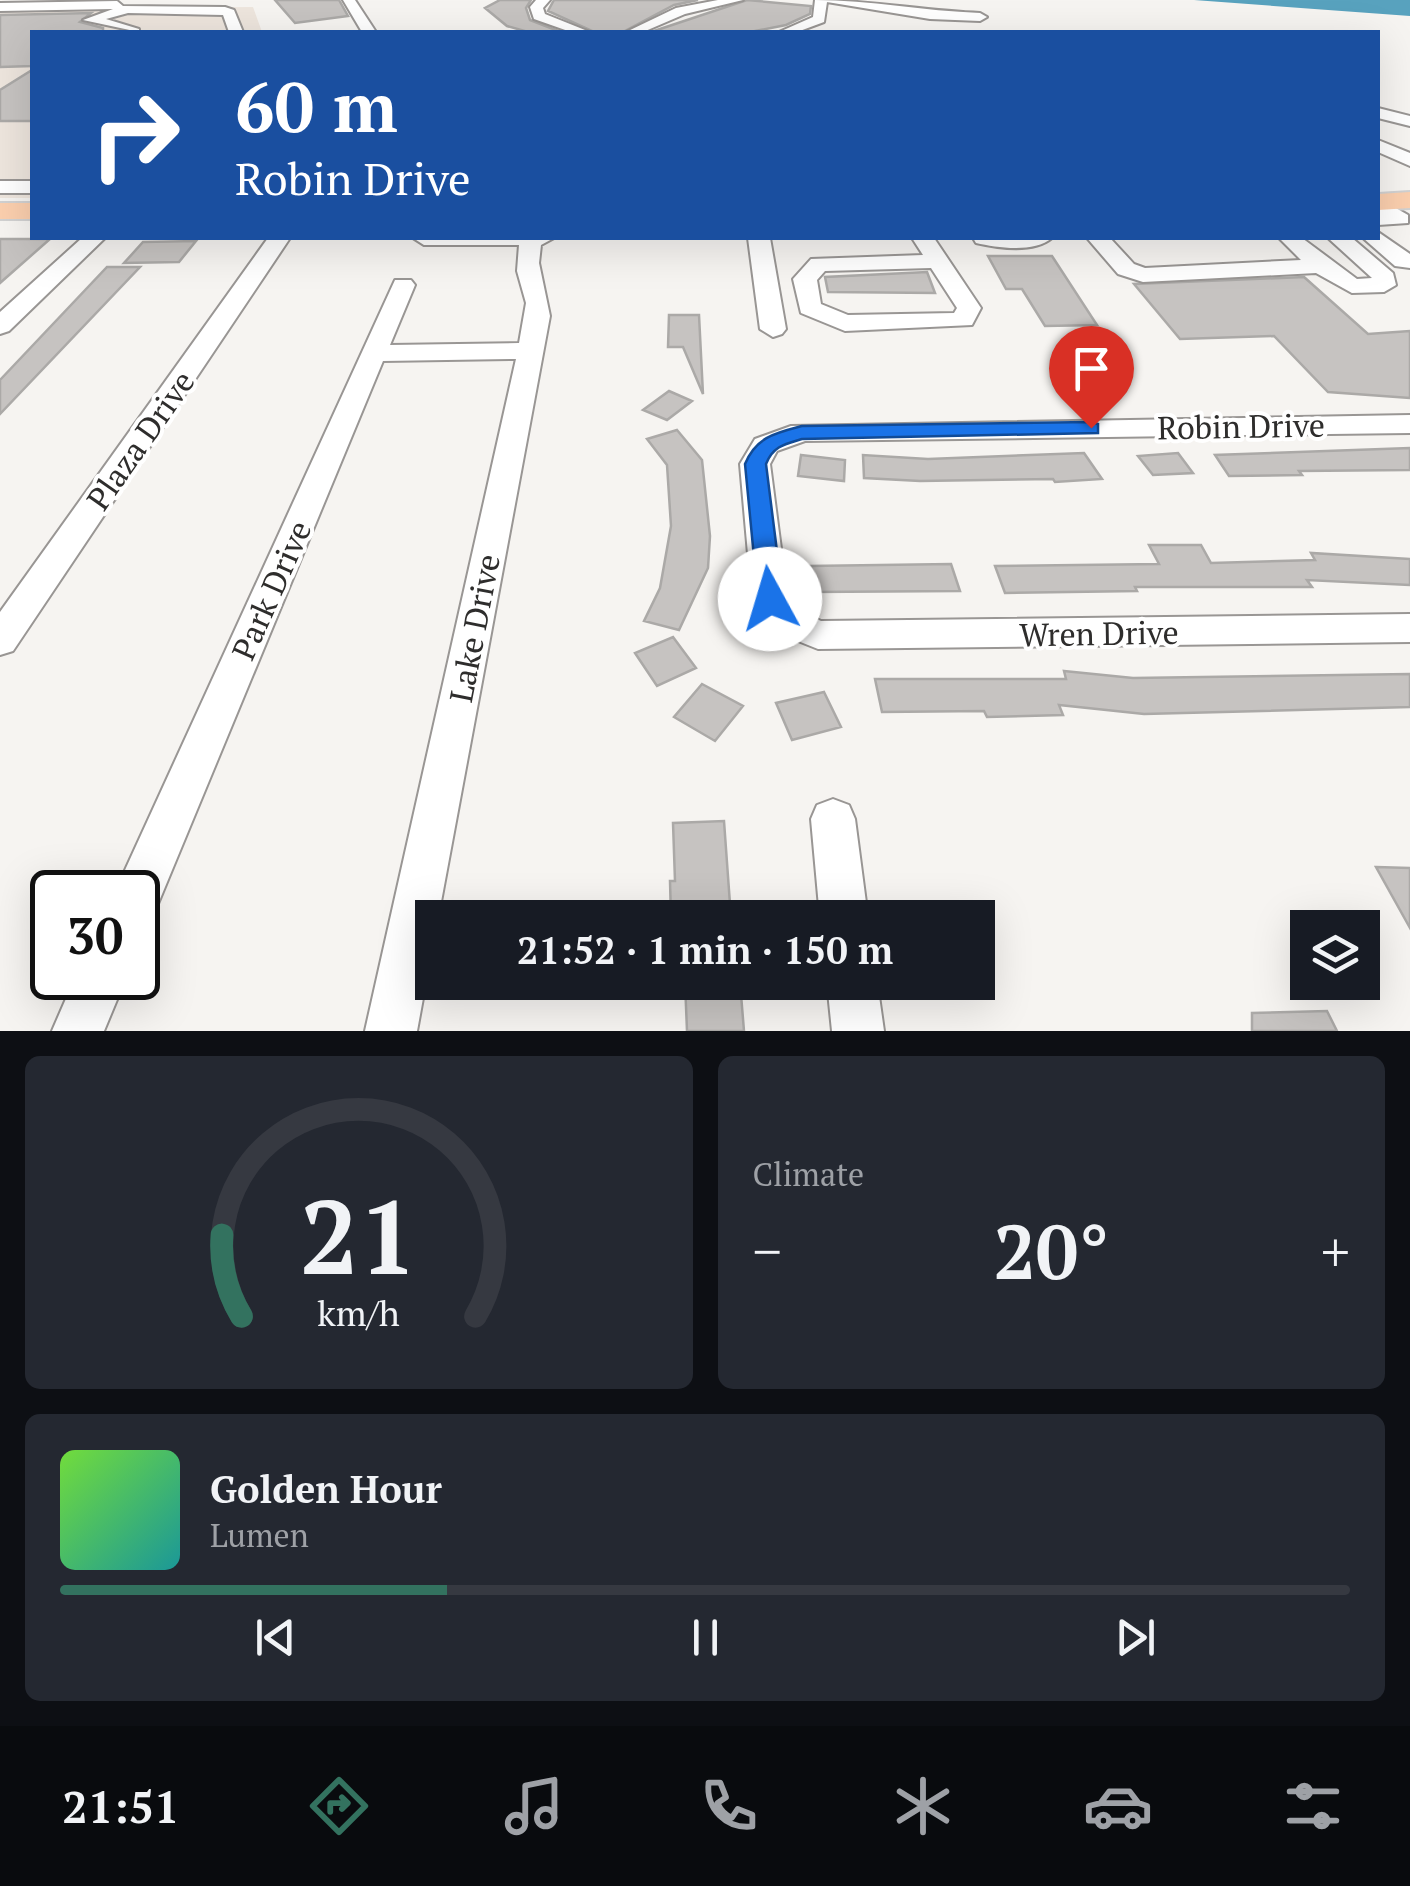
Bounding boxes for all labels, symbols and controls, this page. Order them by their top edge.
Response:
text: 60 m [235,59,398,152]
icon: right [70,70,200,200]
text: Robin Drive [235,148,471,208]
pin [1049,326,1134,429]
icon: arrive [1064,341,1119,396]
street label: Plaza Drive [77,362,203,518]
street label: Robin Drive [1157,404,1325,448]
street label: Park Drive [222,514,320,666]
position arrow [718,547,822,651]
street label: Lake Drive [439,550,509,706]
street label: Wren Drive [1019,611,1179,655]
speed limit sign: 30 [30,870,160,1000]
map controls [1290,910,1380,1000]
button: layers [1290,910,1380,1000]
text: 21:52 · 1 min · 150 m [517,925,893,975]
text: Climate [753,1153,864,1195]
text: 21 [300,1166,418,1304]
text: 20° [993,1201,1109,1300]
text: − [753,1214,782,1287]
text: + [1321,1214,1350,1287]
text: km/h [317,1289,400,1336]
text: Golden Hour [210,1464,442,1514]
text: Lumen [210,1514,309,1556]
icon: previous [248,1610,303,1665]
icon: pause [678,1610,733,1665]
icon: next [1108,1610,1163,1665]
icon: directions [304,1771,374,1841]
icon: music [499,1771,569,1841]
icon: phone [694,1771,764,1841]
icon: climate [888,1771,958,1841]
icon: car [1083,1771,1153,1841]
icon: filters [1278,1771,1348,1841]
text: 21:51 [62,1776,179,1836]

